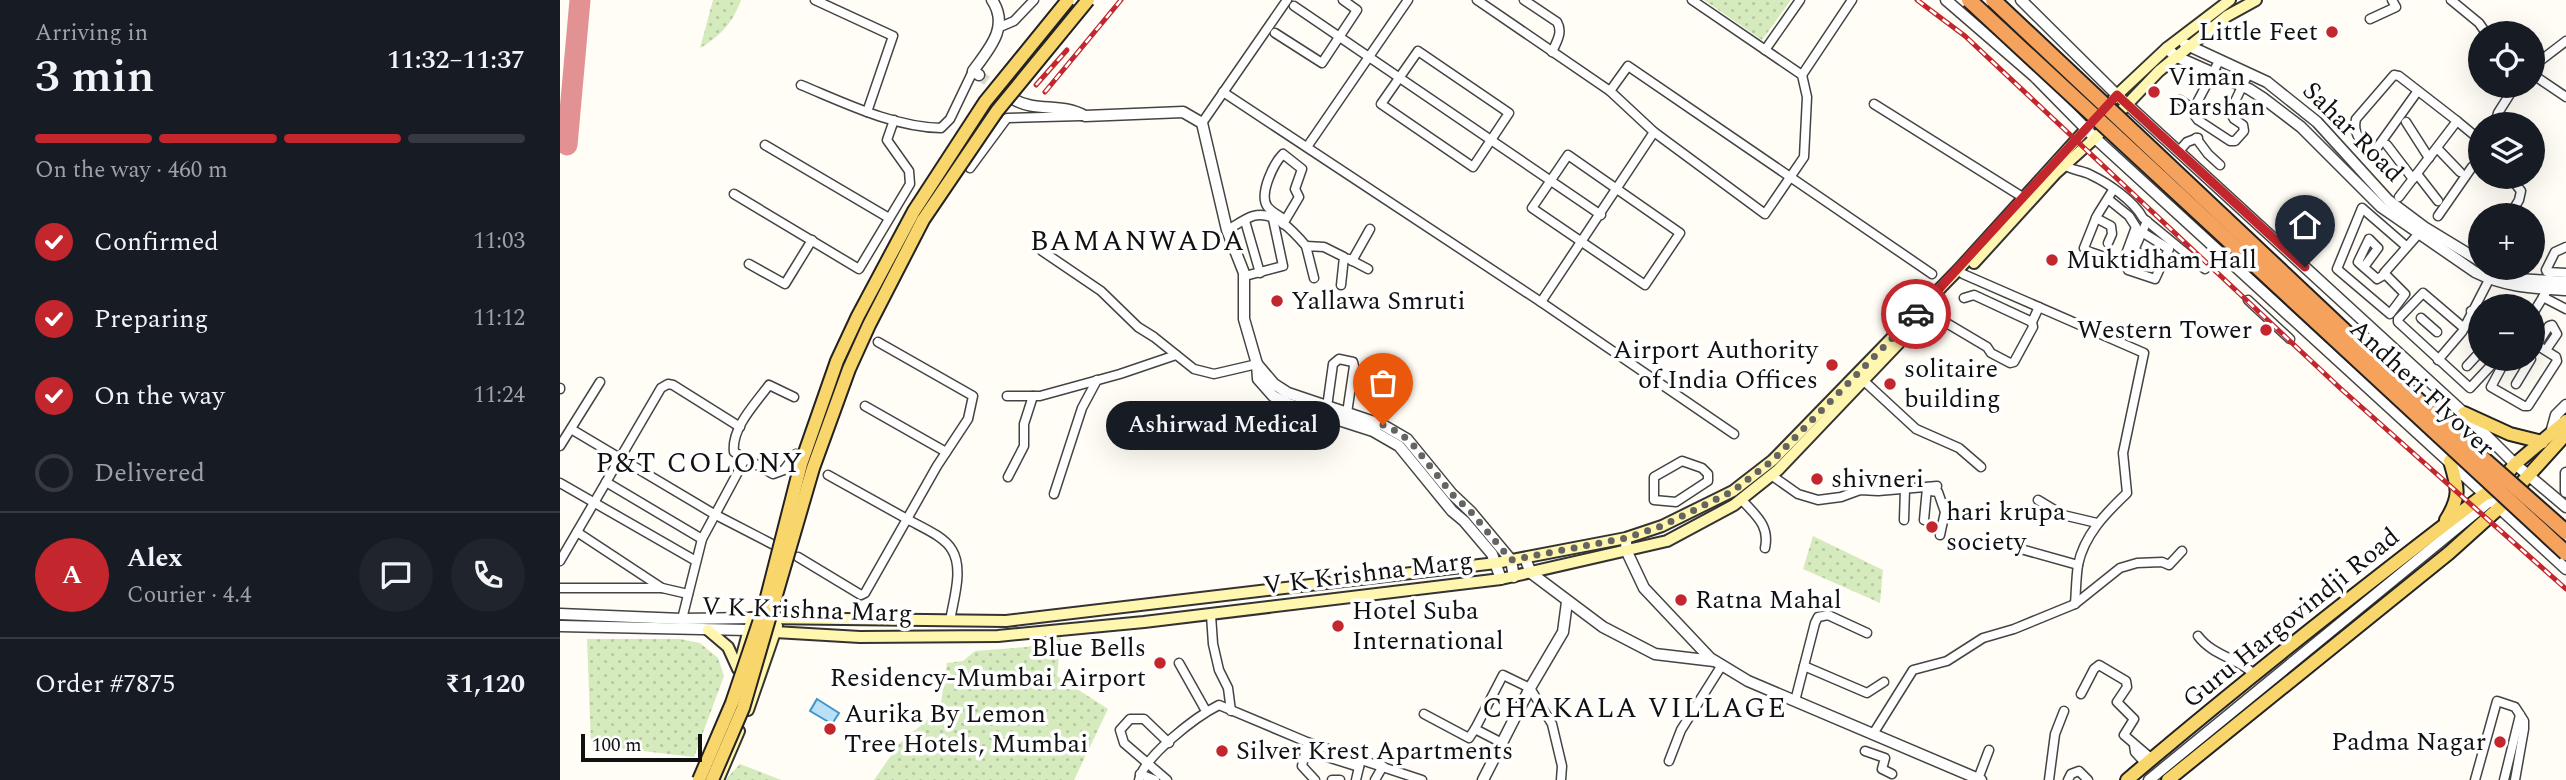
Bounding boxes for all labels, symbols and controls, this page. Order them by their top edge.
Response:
place label: Little Feet [2199,12,2318,52]
text: Arriving in [35,16,148,51]
map controls [2468,21,2545,371]
button: locate [2468,21,2545,98]
marker: Little Feet [2324,24,2340,40]
text: 11:32–11:37 [387,40,525,80]
text: 3 min [35,42,154,112]
place label: Viman Darshan [2168,57,2265,127]
street label: Sahar Road [2293,72,2413,192]
marker: Viman Darshan [2146,84,2162,100]
button: layers [2468,112,2545,189]
text: On the way · 460 m [35,153,228,188]
pin [2275,195,2335,267]
button: + [2468,203,2545,280]
icon: home [2286,206,2324,244]
district label: BAMANWADA [1030,220,1246,263]
text: Confirmed [94,222,219,262]
icon: check [35,223,73,261]
text: 11:03 [473,224,525,259]
place label: Muktidham Hall [2066,240,2257,280]
marker: Muktidham Hall [2044,252,2060,268]
courier [1881,279,1951,349]
place label: Yallawa Smruti [1291,281,1466,321]
marker: Yallawa Smruti [1269,293,1285,309]
button: − [2468,294,2545,371]
icon: car [1897,295,1935,333]
text: Preparing [94,299,208,339]
icon: check [35,300,73,338]
text: 11:12 [473,301,525,336]
place label: Western Tower [2077,310,2252,350]
street label: Andheri Flyover [2340,310,2504,466]
marker: Western Tower [2258,322,2274,338]
place label: Airport Authority of India Offices [1613,330,1820,400]
place label: solitaire building [1904,349,2001,419]
pin [1353,353,1413,425]
marker: Airport Authority of India Offices [1824,357,1840,373]
icon: bag [1364,364,1402,402]
text: On the way [94,376,225,416]
marker: solitaire building [1882,376,1898,392]
icon: check [35,377,73,415]
text: 11:24 [473,378,525,413]
callout: Ashirwad Medical [1106,400,1341,450]
text: Ashirwad Medical [1128,408,1318,443]
district label: P&T COLONY [596,442,804,485]
text: Delivered [94,453,205,493]
place label: shivneri [1831,459,1924,499]
marker: shivneri [1809,471,1825,487]
place label: hari krupa society [1946,492,2066,562]
street label: Guru Hargovindji Road [2174,518,2408,718]
marker: hari krupa society [1924,519,1940,535]
text: Alex [127,538,182,578]
button: chat [359,538,433,612]
button: phone [451,538,525,612]
street label: V K Krishna Marg [1261,540,1475,606]
text: A [62,555,82,595]
text: Courier · 4.4 [127,578,252,613]
place label: Ratna Mahal [1695,580,1842,620]
street label: V K Krishna Marg [701,586,913,634]
place label: Hotel Suba International [1352,591,1504,661]
marker: Ratna Mahal [1673,592,1689,608]
marker: Hotel Suba International [1330,618,1346,634]
place label: Blue Bells Residency-Mumbai Airport [830,628,1146,698]
marker: Blue Bells Residency-Mumbai Airport [1152,655,1168,671]
text: Order #7875 [35,664,175,704]
text: ₹1,120 [445,664,525,704]
district label: CHAKALA VILLAGE [1482,687,1788,730]
place label: Aurika By Lemon Tree Hotels, Mumbai [844,694,1088,764]
marker: Aurika By Lemon Tree Hotels, Mumbai [822,721,838,737]
place label: Padma Nagar [2331,722,2486,762]
scale bar [581,731,702,763]
text: 100 m [592,731,642,760]
place label: Silver Krest Apartments [1236,731,1513,771]
marker: Padma Nagar [2492,734,2508,750]
marker: Silver Krest Apartments [1214,743,1230,759]

